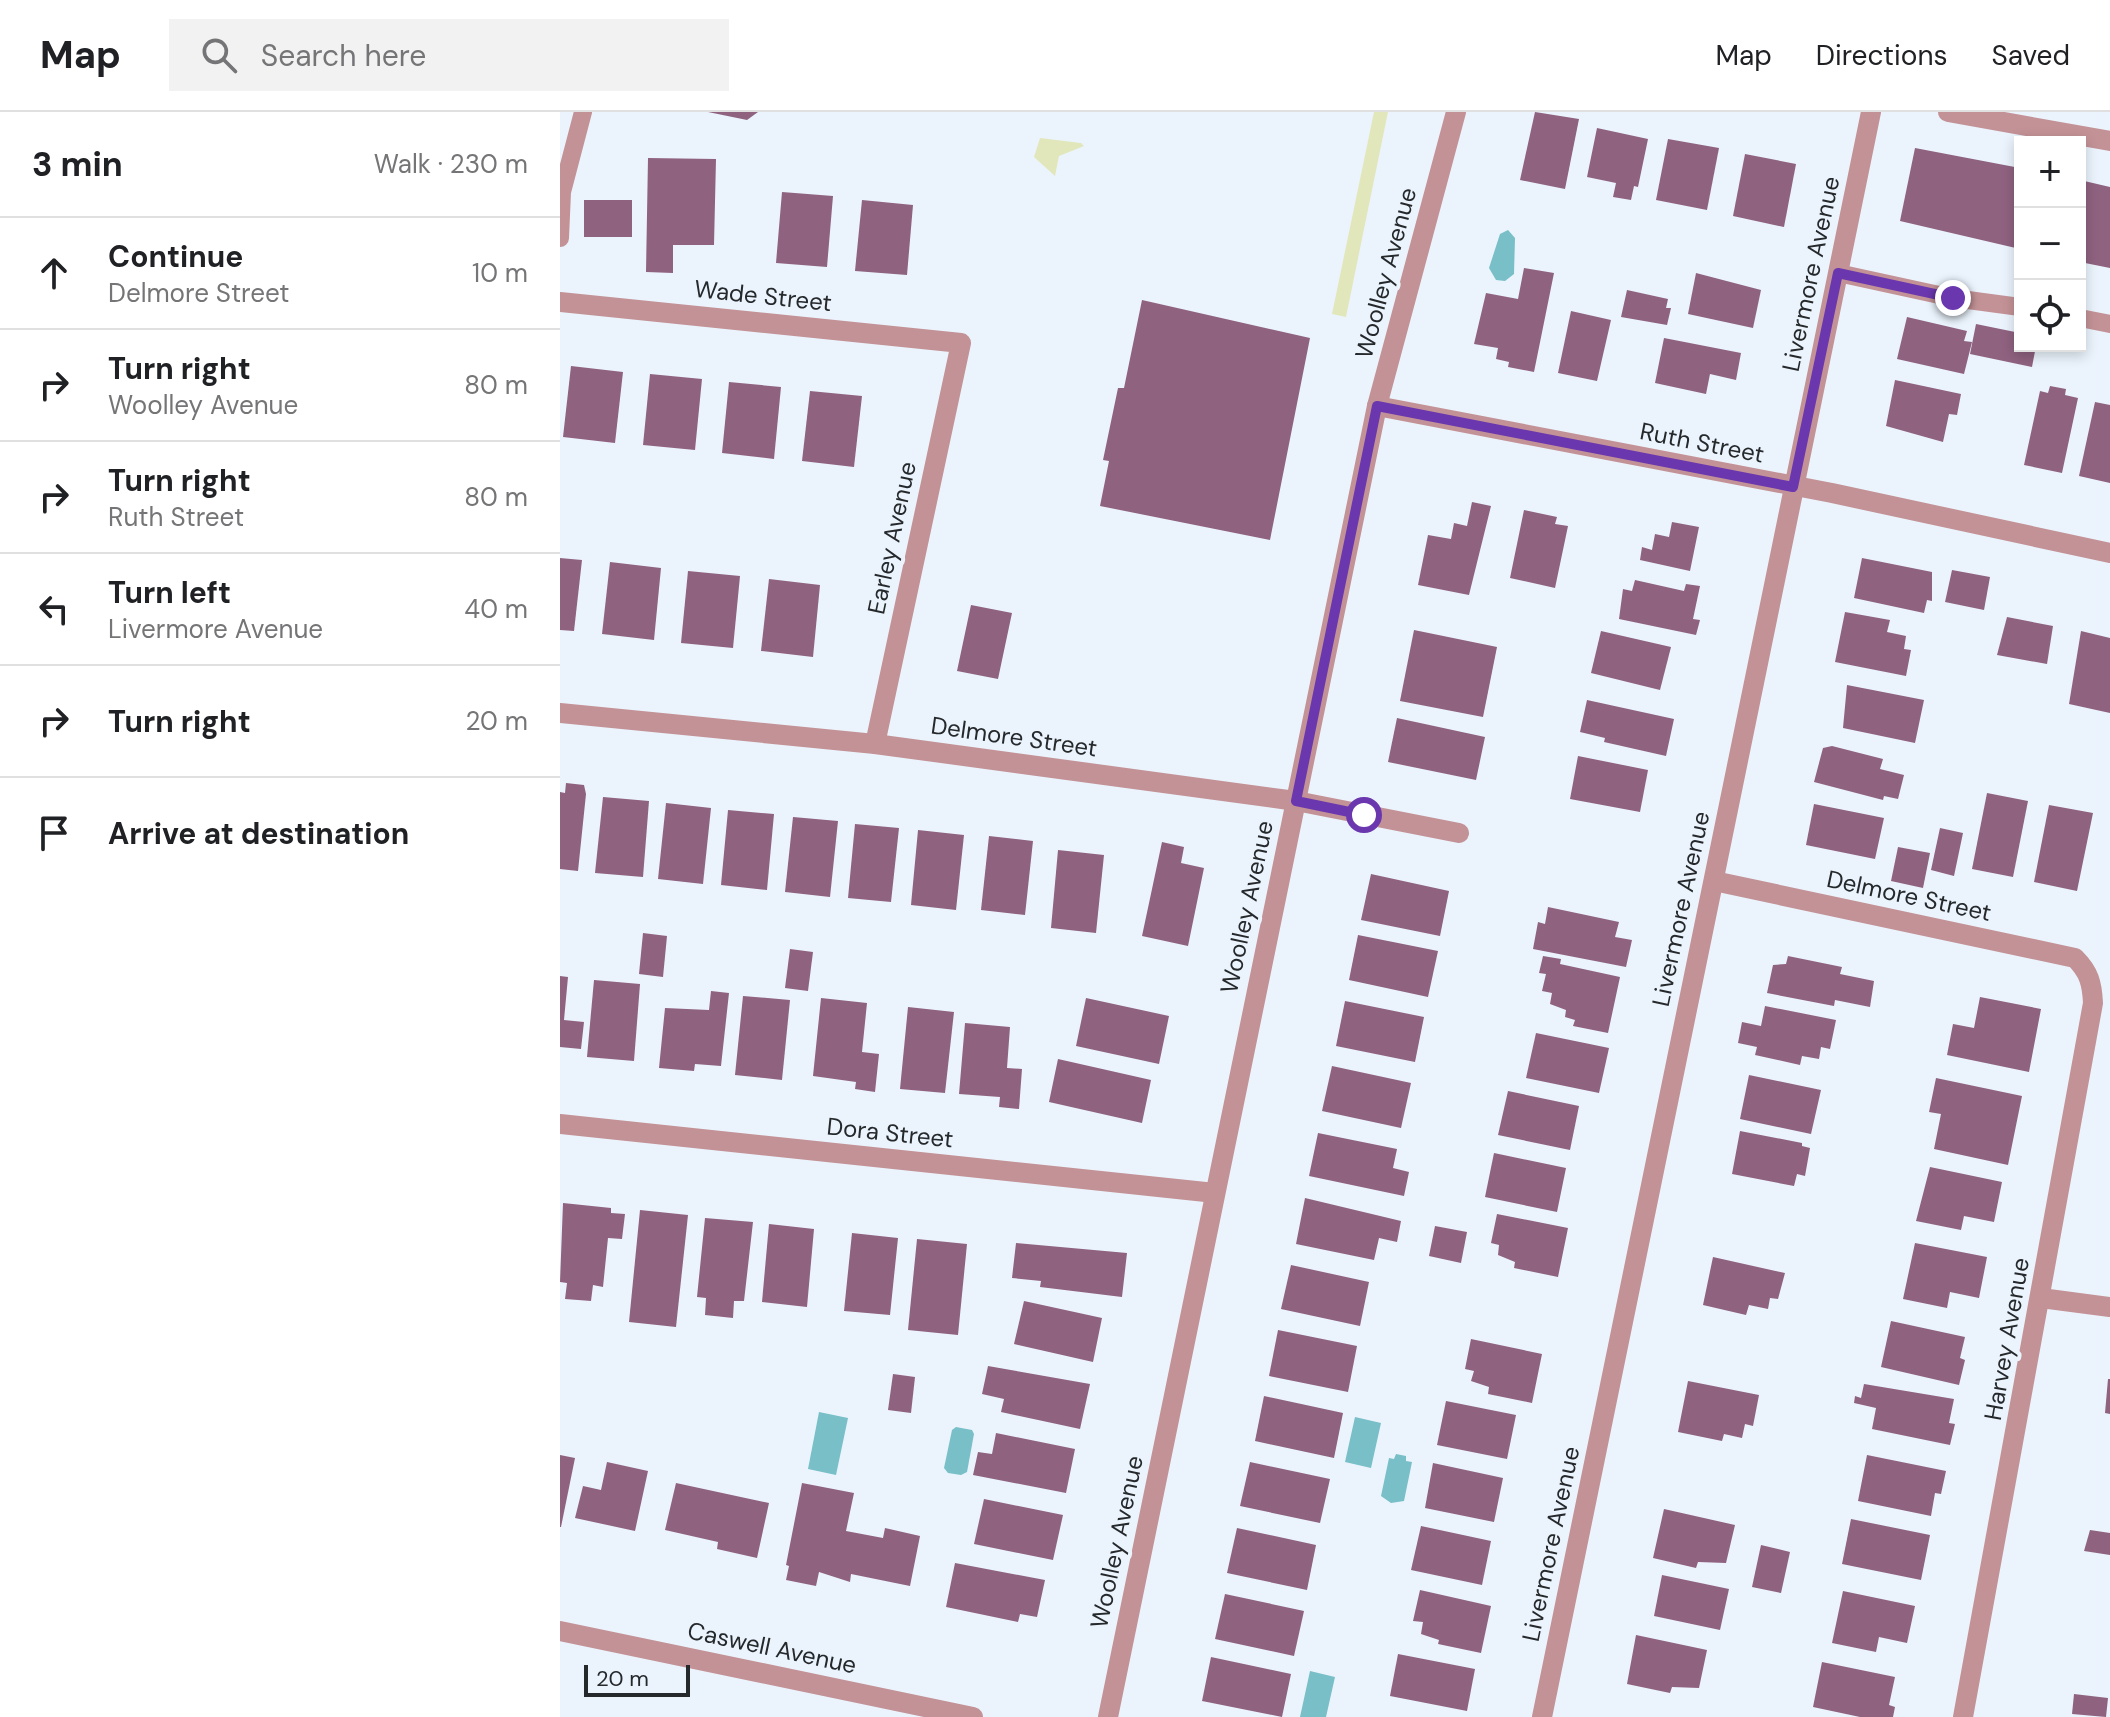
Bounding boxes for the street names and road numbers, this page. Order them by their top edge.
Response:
street label: Livermore Avenue [1775,174,1846,374]
street label: Woolley Avenue [1348,184,1423,362]
street label: Wade Street [693,273,833,318]
street label: Ruth Street [1637,415,1767,470]
street label: Earley Avenue [860,459,923,617]
street label: Delmore Street [929,709,1099,764]
street label: Livermore Avenue [1645,809,1716,1009]
street label: Woolley Avenue [1213,818,1280,996]
street label: Delmore Street [1824,863,1994,928]
street label: Dora Street [825,1110,955,1155]
street label: Harvey Avenue [1977,1255,2036,1423]
street label: Livermore Avenue [1515,1444,1586,1644]
street label: Woolley Avenue [1083,1453,1150,1631]
street label: Caswell Avenue [685,1614,859,1681]

